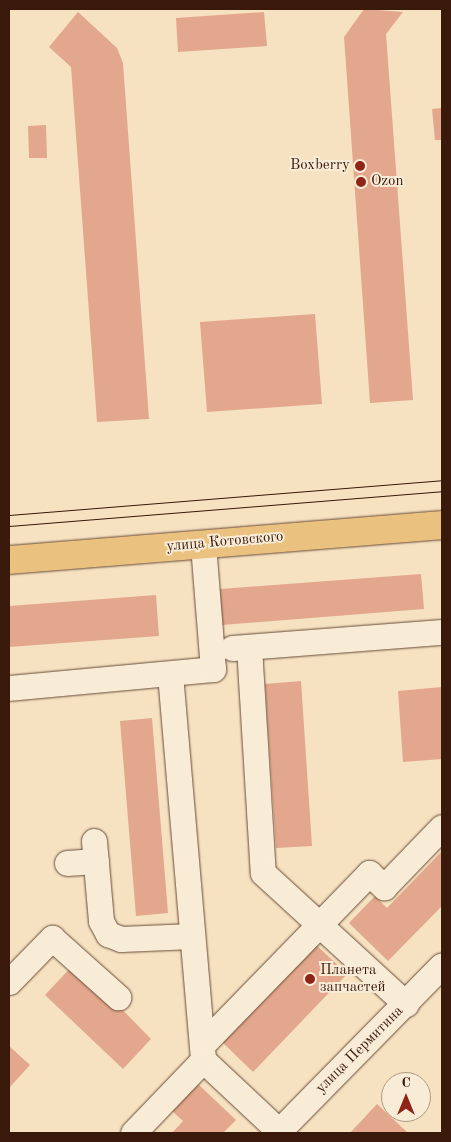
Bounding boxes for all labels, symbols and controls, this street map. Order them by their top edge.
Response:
place label: Boxberry [290,157,350,175]
marker: Boxberry [354,160,366,172]
place label: Ozon [371,173,404,191]
marker: Ozon [355,176,367,188]
street label: улица Котовского [166,528,284,556]
place label: Планета запчастей [320,961,386,996]
marker: Планета запчастей [304,973,316,985]
street label: улица Пермитина [312,1002,408,1098]
north arrow [381,1072,431,1122]
text: С [401,1076,411,1090]

